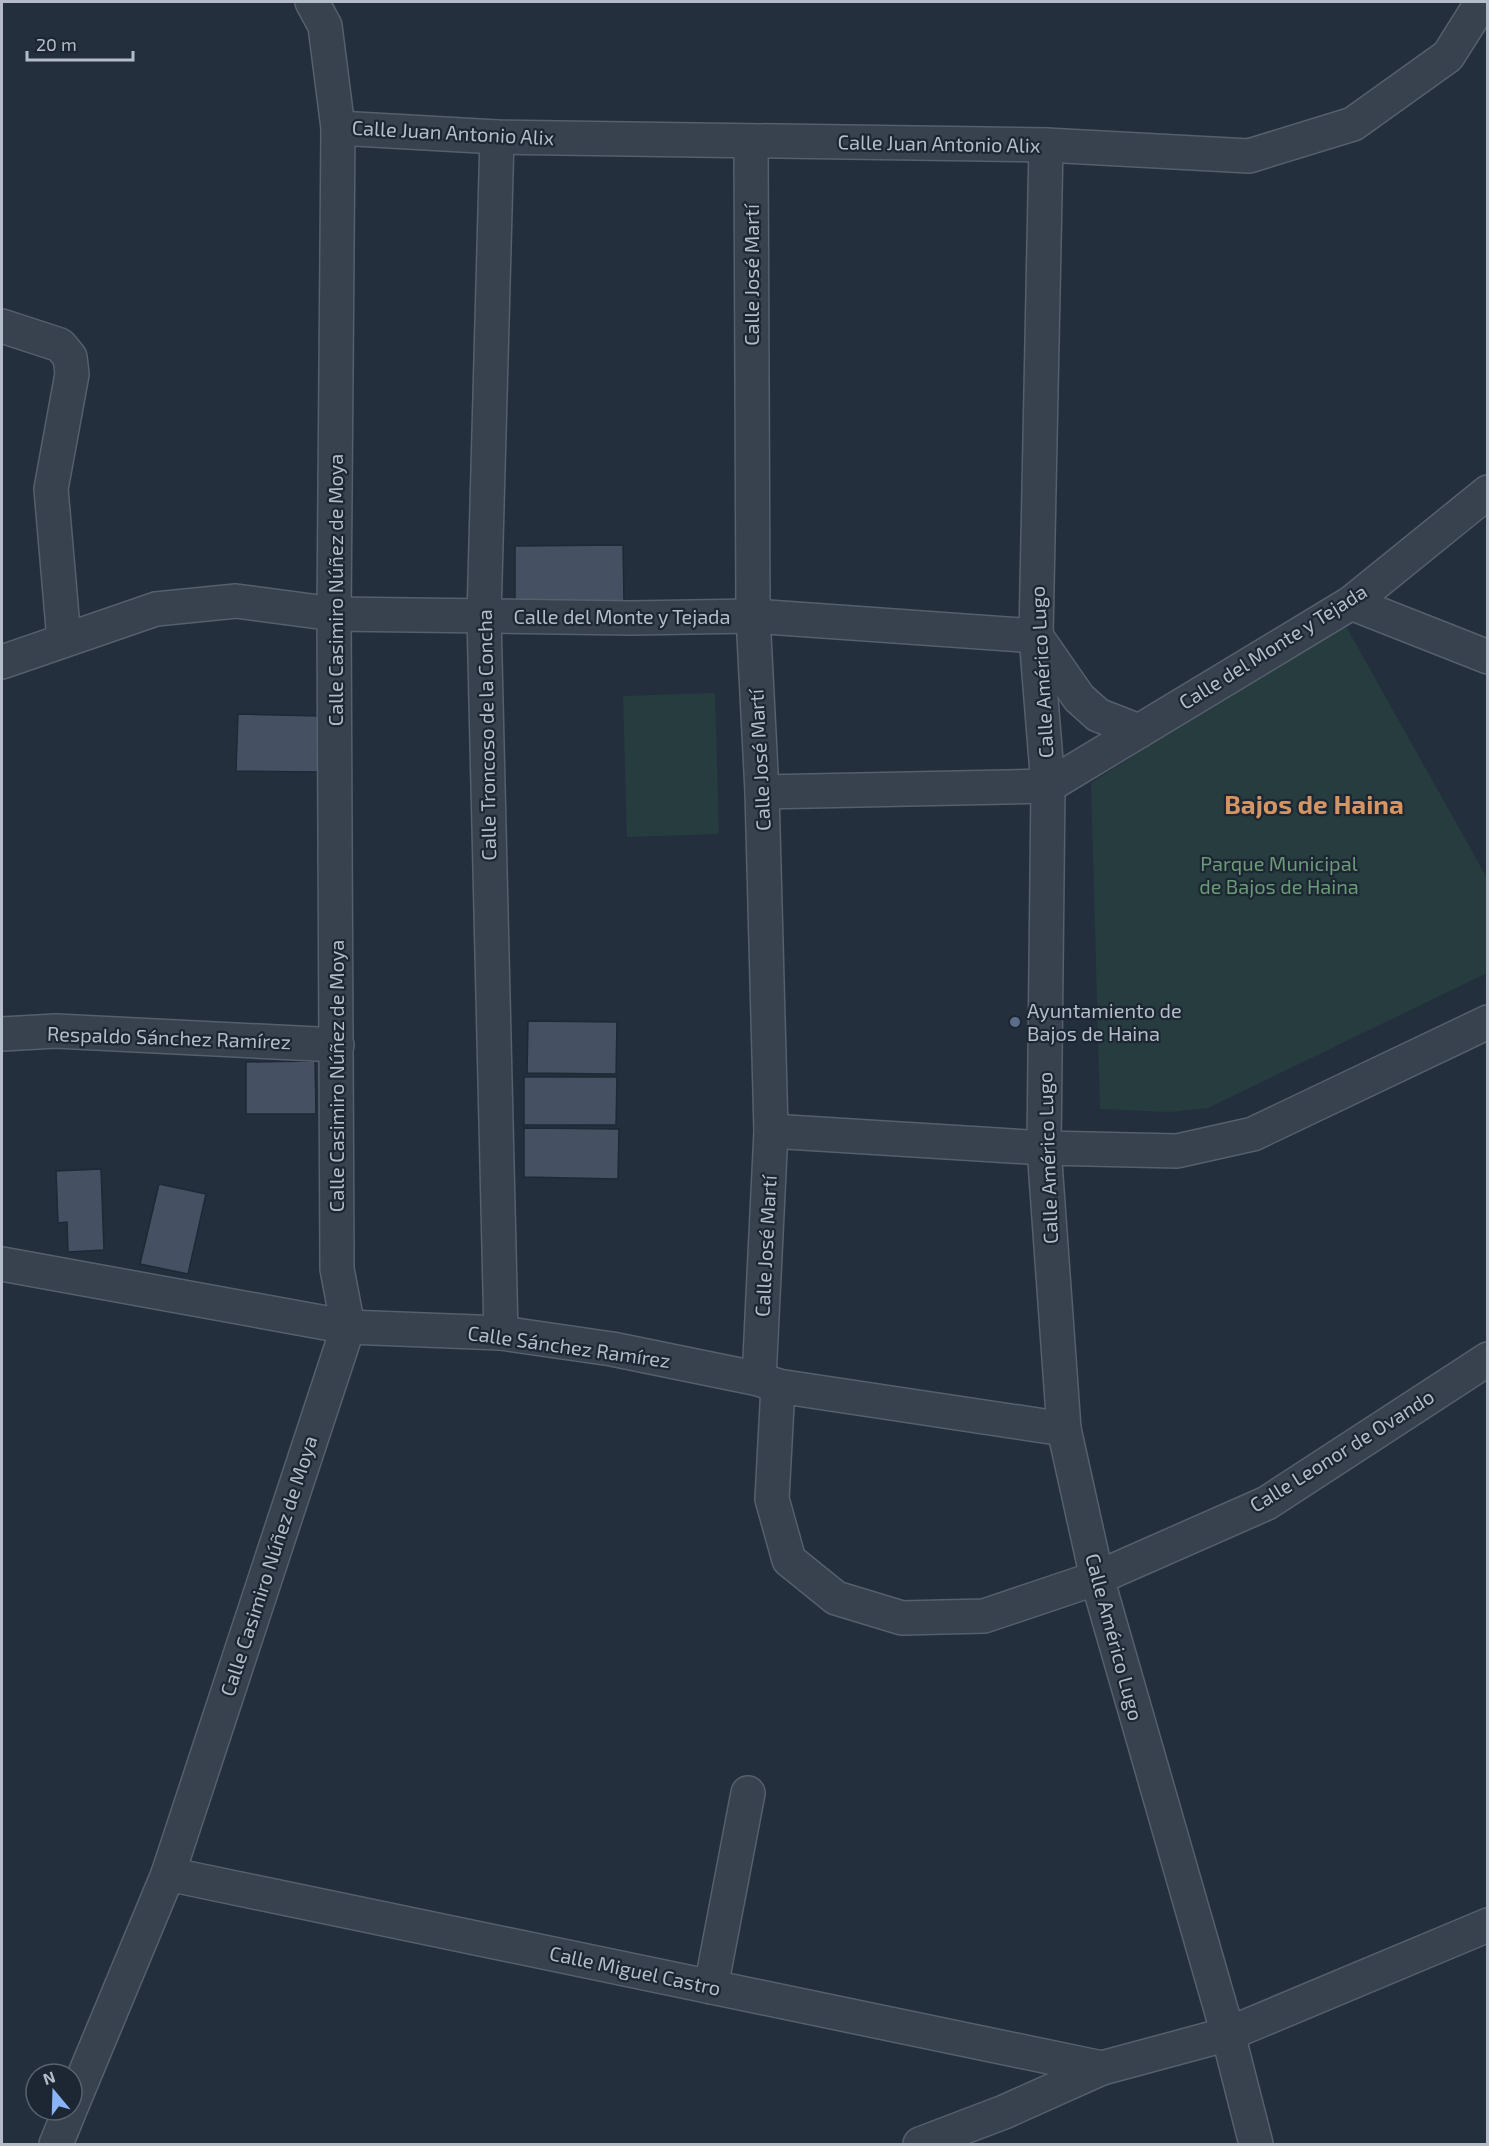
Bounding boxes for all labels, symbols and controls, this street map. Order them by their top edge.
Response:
scale bar [27,24,134,62]
text: 20 m [36,33,77,55]
street label: Calle Juan Antonio Alix [351,115,555,149]
street label: Calle Juan Antonio Alix [837,129,1041,157]
street label: Calle José Martí [739,203,763,346]
street label: Calle Casimiro Núñez de Moya [323,454,347,726]
street label: Calle del Monte y Tejada [1174,578,1371,714]
street label: Calle Américo Lugo [1025,585,1057,759]
street label: Calle del Monte y Tejada [513,604,731,628]
street label: Calle Troncoso de la Concha [472,609,500,861]
street label: Calle José Martí [743,688,775,831]
district label: Bajos de Haina [1224,788,1404,819]
park label: Parque Municipal de Bajos de Haina [1199,851,1359,898]
street label: Calle Casimiro Núñez de Moya [324,940,348,1212]
place label: Ayuntamiento de Bajos de Haina [1027,998,1182,1045]
marker: Ayuntamiento de Bajos de Haina [1008,1015,1022,1029]
street label: Respaldo Sánchez Ramírez [47,1021,291,1053]
street label: Calle Américo Lugo [1032,1072,1062,1245]
street label: Calle José Martí [749,1174,781,1317]
street label: Calle Sánchez Ramírez [466,1320,672,1372]
street label: Calle Leonor de Ovando [1245,1384,1438,1517]
street label: Calle Casimiro Núñez de Moya [215,1432,322,1699]
street label: Calle Américo Lugo [1081,1550,1149,1723]
street label: Calle Miguel Castro [547,1940,723,2000]
north arrow [24,2062,84,2122]
text: N [40,2066,58,2088]

